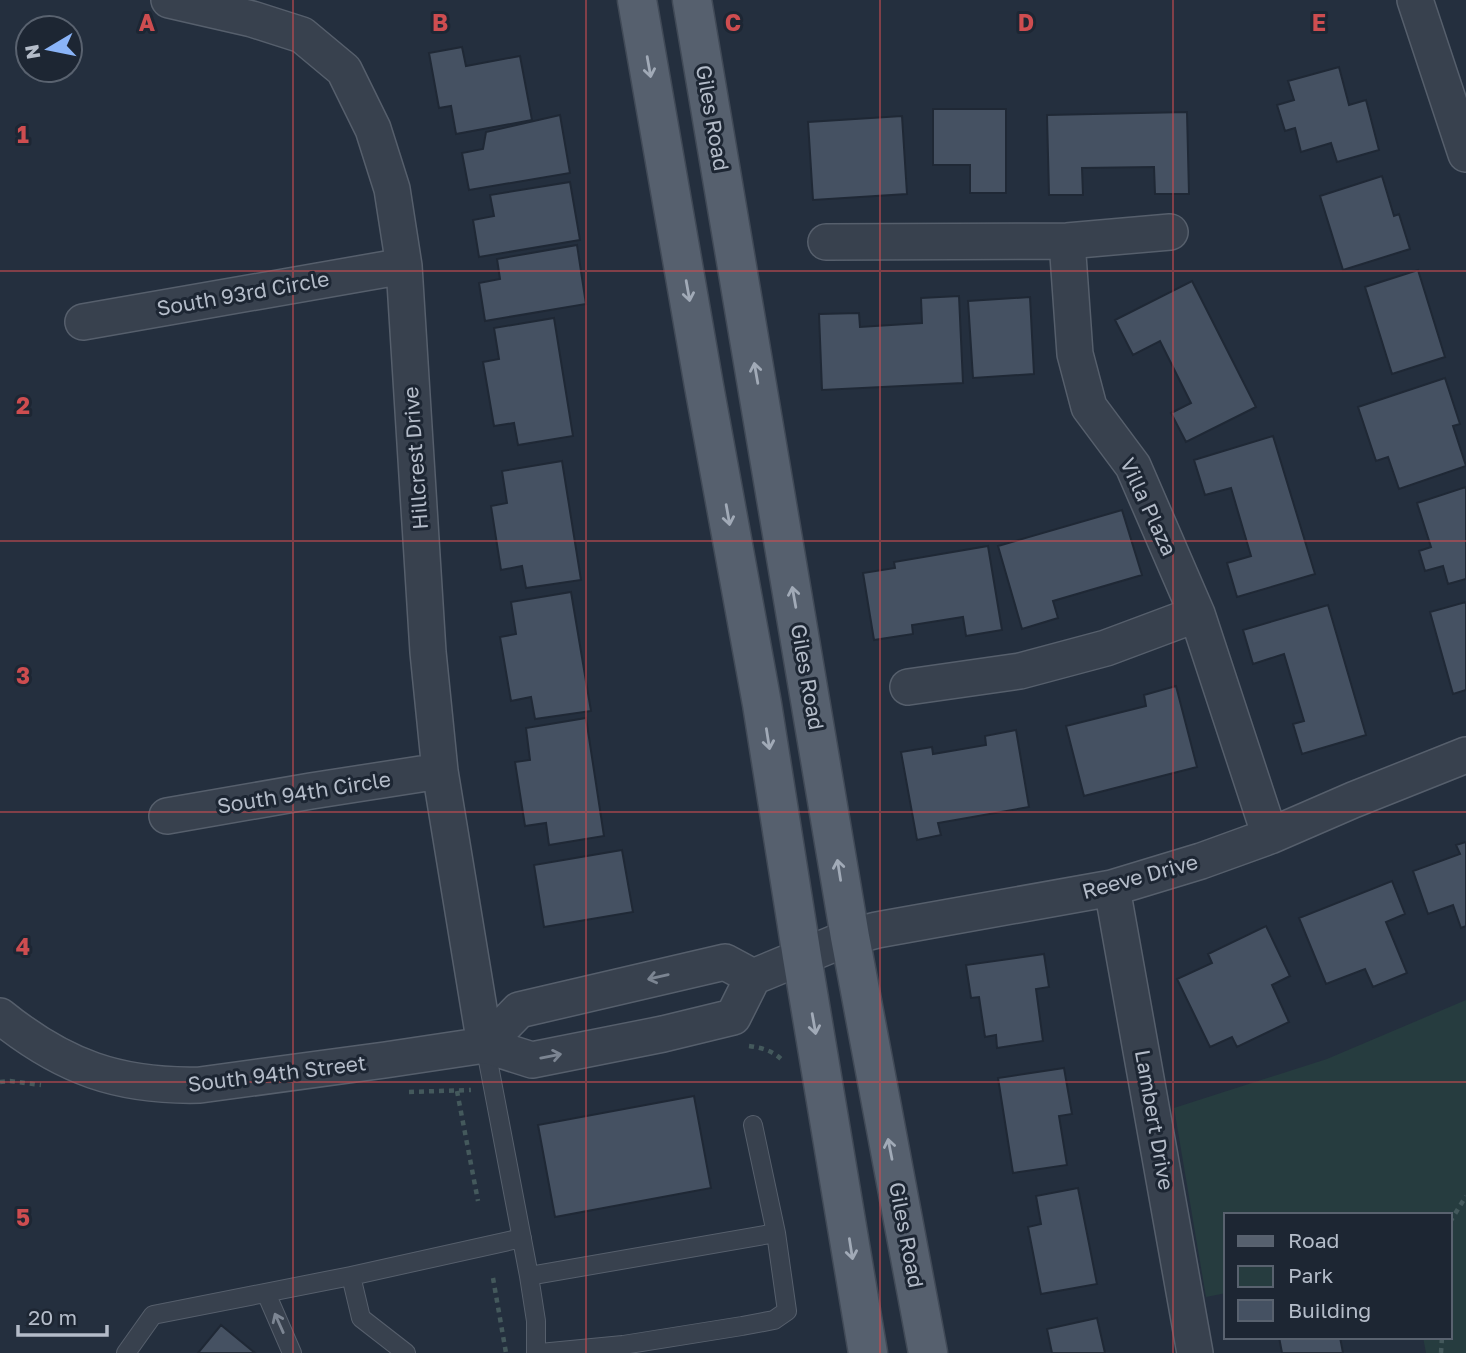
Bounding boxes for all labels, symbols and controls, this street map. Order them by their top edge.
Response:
text: A [139,8,156,36]
text: B [432,8,448,36]
text: C [725,8,741,36]
text: D [1018,8,1034,36]
text: E [1312,8,1326,36]
north arrow [14,14,84,84]
text: N [19,43,44,61]
one-way arrow [643,55,656,78]
street label: Giles Road [691,63,735,173]
text: 1 [17,120,29,148]
street label: South 93rd Circle [155,265,331,321]
one-way arrow [682,280,695,302]
one-way arrow [748,362,762,385]
street label: Hillcrest Drive [397,386,433,530]
text: 2 [16,391,30,419]
street label: Villa Plaza [1115,453,1183,560]
one-way arrow [721,503,735,526]
one-way arrow [787,586,800,609]
street label: Giles Road [786,622,830,732]
text: 3 [16,661,30,689]
one-way arrow [762,727,775,750]
street label: South 94th Circle [215,765,393,819]
street label: Reeve Drive [1079,848,1200,904]
one-way arrow [832,859,845,882]
text: 4 [16,932,30,960]
one-way arrow [647,971,670,985]
one-way arrow [808,1012,821,1035]
street label: Lambert Drive [1130,1048,1180,1192]
street label: South 94th Street [186,1049,368,1097]
one-way arrow [539,1049,562,1063]
one-way arrow [883,1138,896,1161]
street label: Giles Road [884,1180,930,1290]
text: 5 [16,1203,30,1231]
legend [1224,1213,1452,1339]
text: Road [1288,1227,1339,1253]
one-way arrow [844,1237,857,1260]
text: Park [1288,1262,1334,1288]
scale bar [18,1294,107,1338]
text: Building [1288,1297,1371,1323]
text: 20 m [28,1304,77,1330]
one-way arrow [272,1313,285,1334]

